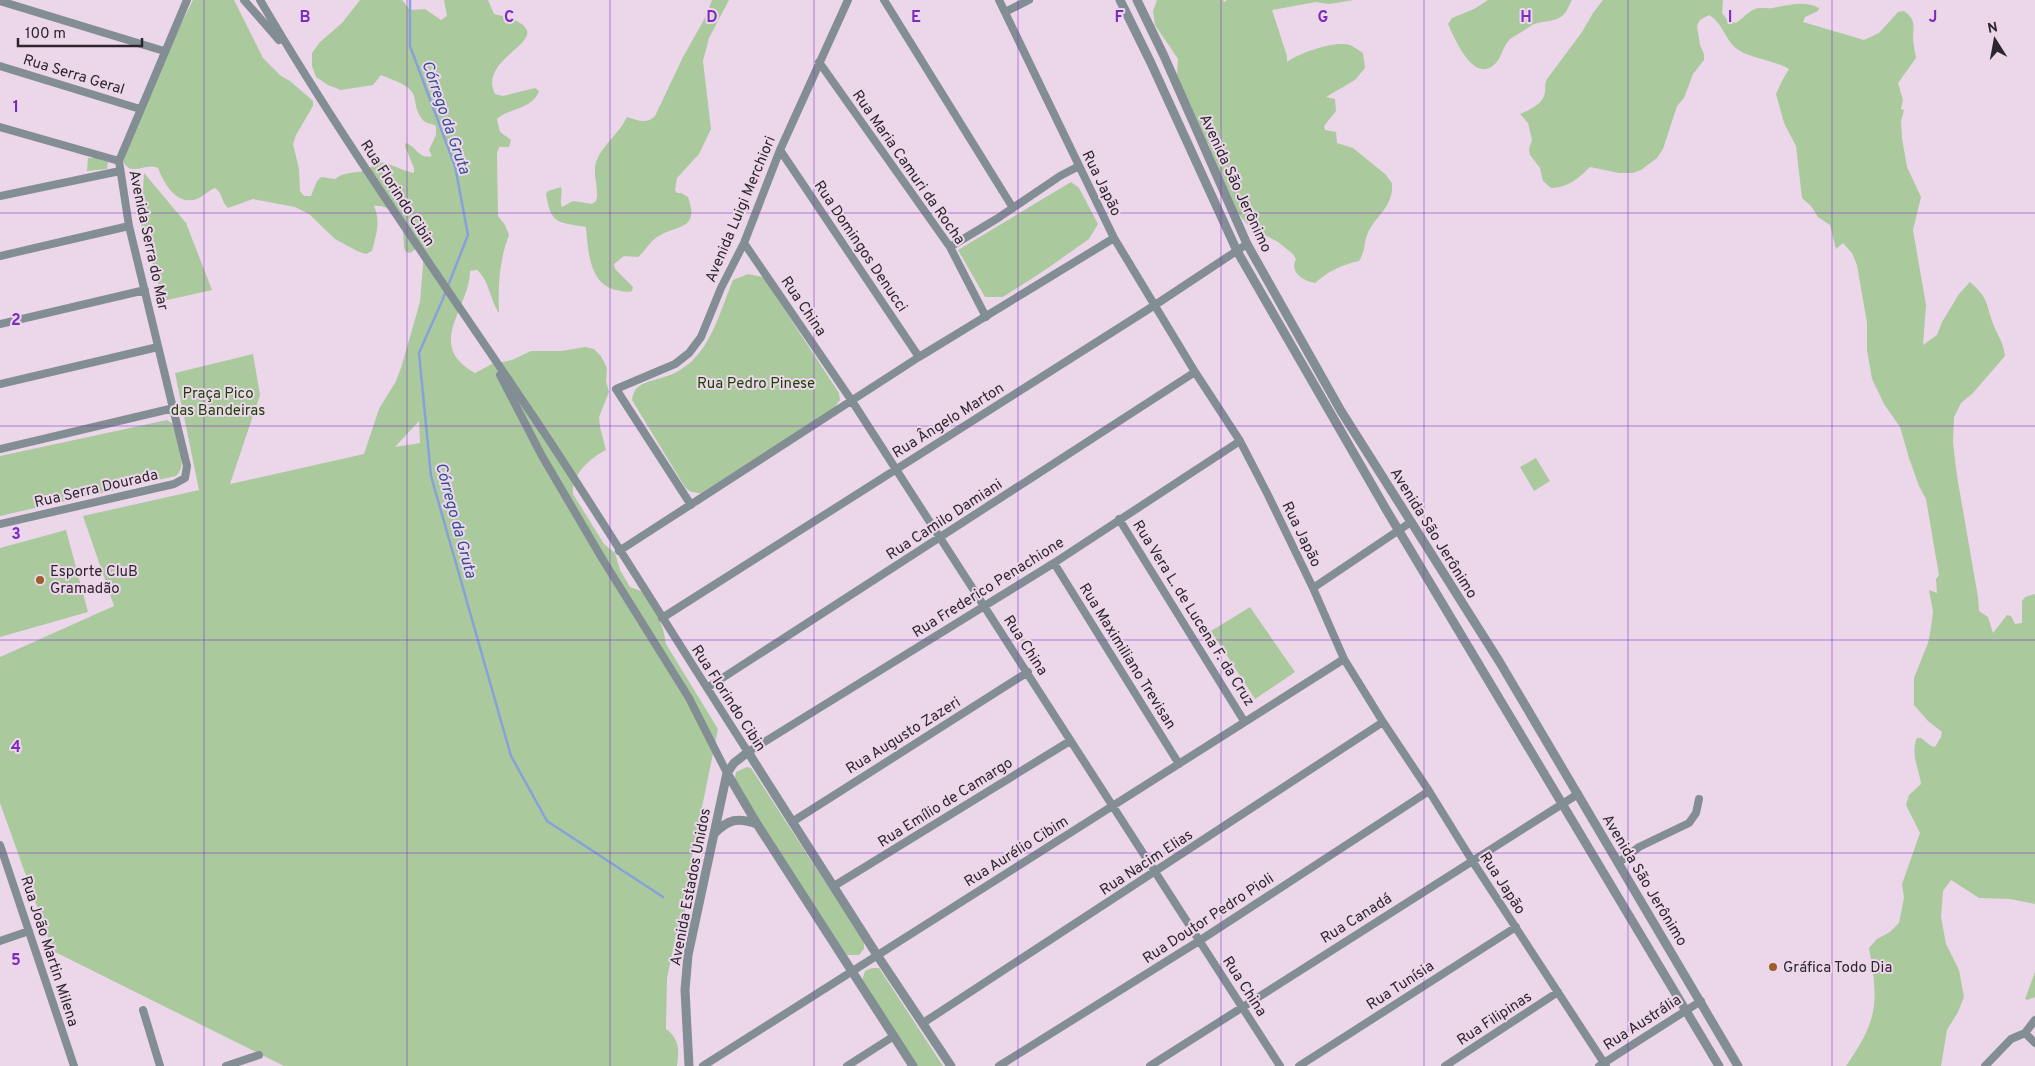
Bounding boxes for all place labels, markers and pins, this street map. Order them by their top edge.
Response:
place label: Esporte CluB Gramadão [50,563,138,599]
marker: Esporte CluB Gramadão [34,574,46,586]
place label: Gráfica Todo Dia [1783,959,1892,978]
marker: Gráfica Todo Dia [1767,961,1779,973]

